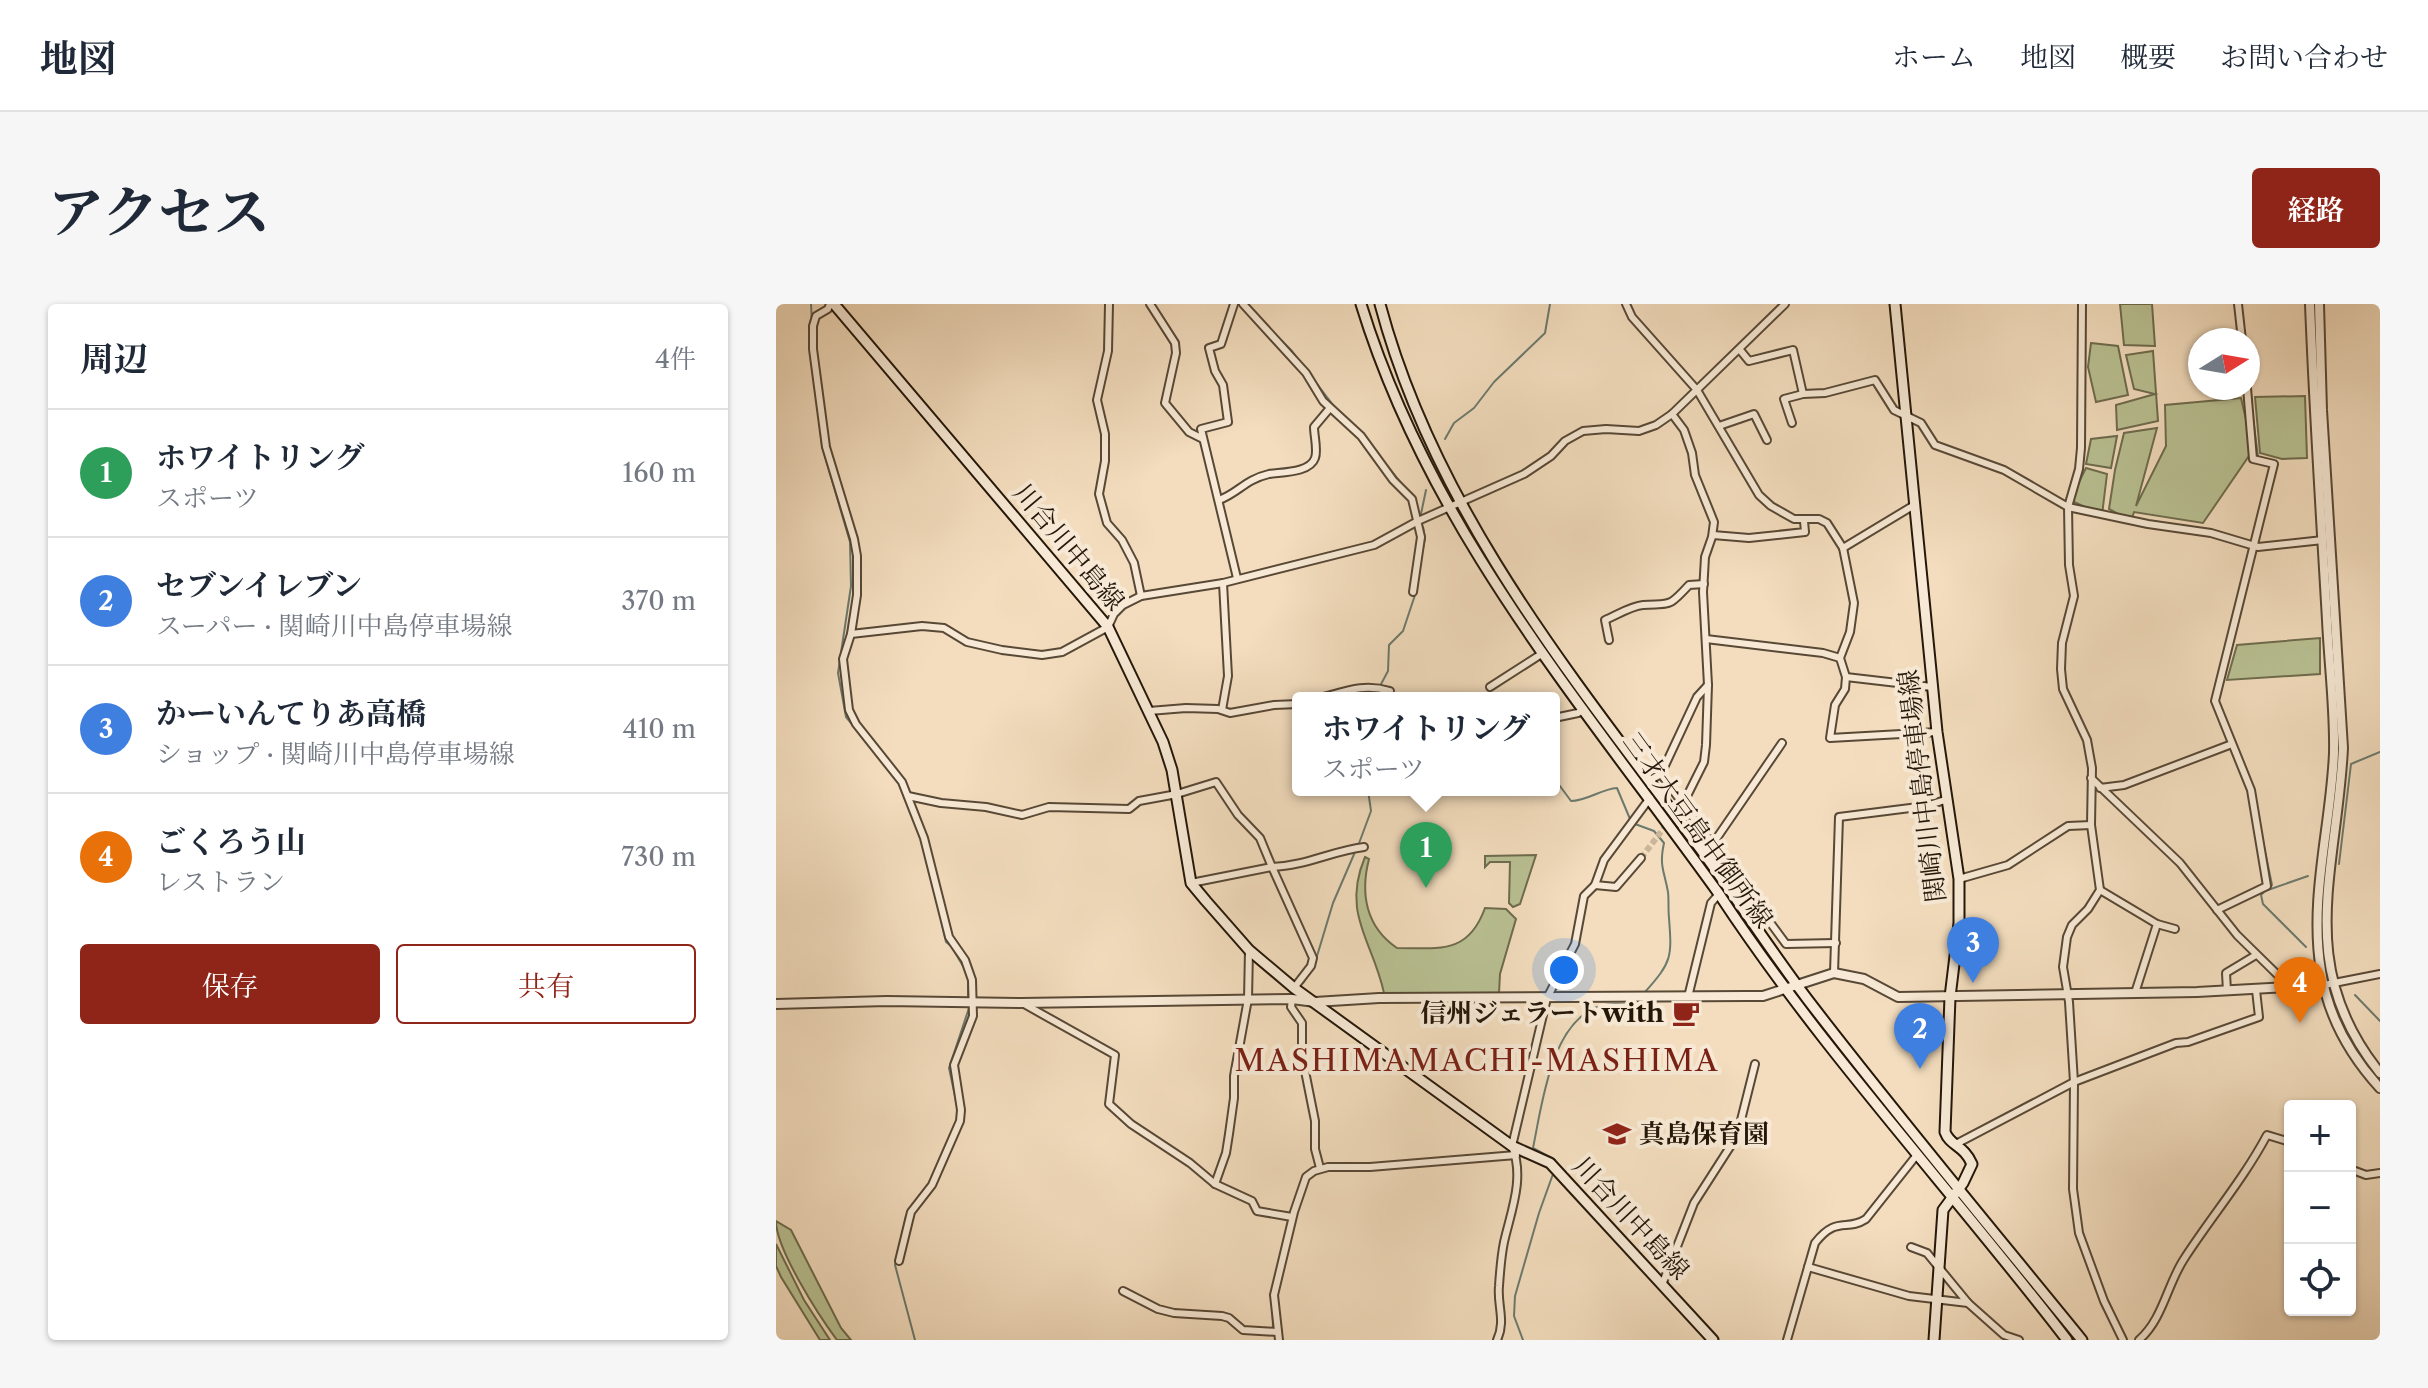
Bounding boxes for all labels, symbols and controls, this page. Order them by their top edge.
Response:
text: 地図 [40,35,116,82]
text: ホーム [1892,40,1976,74]
text: 地図 [2020,40,2076,74]
text: 概要 [2120,40,2176,74]
text: お問い合わせ [2220,40,2388,74]
button: 経路 [2252,168,2380,248]
text: アクセス [48,178,270,247]
north arrow [2188,328,2260,400]
text: 周辺 [80,338,148,380]
text: 4件 [655,343,696,375]
text: ホワイトリング [156,439,365,476]
text: 1 [100,457,112,489]
text: 160 m [622,457,696,489]
street label: 川合川中島線 [1007,477,1131,617]
text: スポーツ [156,482,259,514]
text: セブンイレブン [156,567,362,604]
text: 2 [98,585,114,617]
text: 370 m [621,585,696,617]
text: スーパー · 関崎川中島停車場線 [156,610,513,642]
street label: 関崎川中島停車場線 [1892,668,1952,904]
popup [1292,692,1560,796]
text: かーいんてりあ高橋 [156,695,426,732]
text: ホワイトリング [1322,710,1530,747]
text: 3 [99,713,113,745]
text: 410 m [622,713,696,745]
street label: 三才大豆島中御所線 [1616,726,1780,934]
text: ショップ · 関崎川中島停車場線 [156,738,515,770]
text: スポーツ [1322,753,1425,785]
pin: 1 [1400,822,1452,888]
text: ごくろう山 [156,823,306,860]
text: 4 [98,841,114,873]
text: 730 m [621,841,696,873]
text: レストラン [156,866,285,898]
pin: 3 [1947,917,1999,983]
button: 保存 [80,944,380,1024]
button: 共有 [396,944,696,1024]
your location [1544,950,1584,990]
pin: 4 [2274,957,2326,1023]
place label: 信州ジェラートwith [1420,997,1664,1029]
cafe icon: 信州ジェラートwith [1671,998,1701,1028]
pin: 2 [1894,1003,1946,1069]
district label: MASHIMAMACHI-MASHIMA [1235,1042,1719,1079]
map controls [2284,1100,2356,1316]
button: + [2284,1100,2356,1172]
place label: 真島保育園 [1639,1118,1769,1150]
school or university icon: 真島保育園 [1602,1119,1632,1149]
street label: 川合川中島線 [1566,1150,1696,1286]
button: − [2284,1172,2356,1244]
button: locate [2284,1244,2356,1316]

